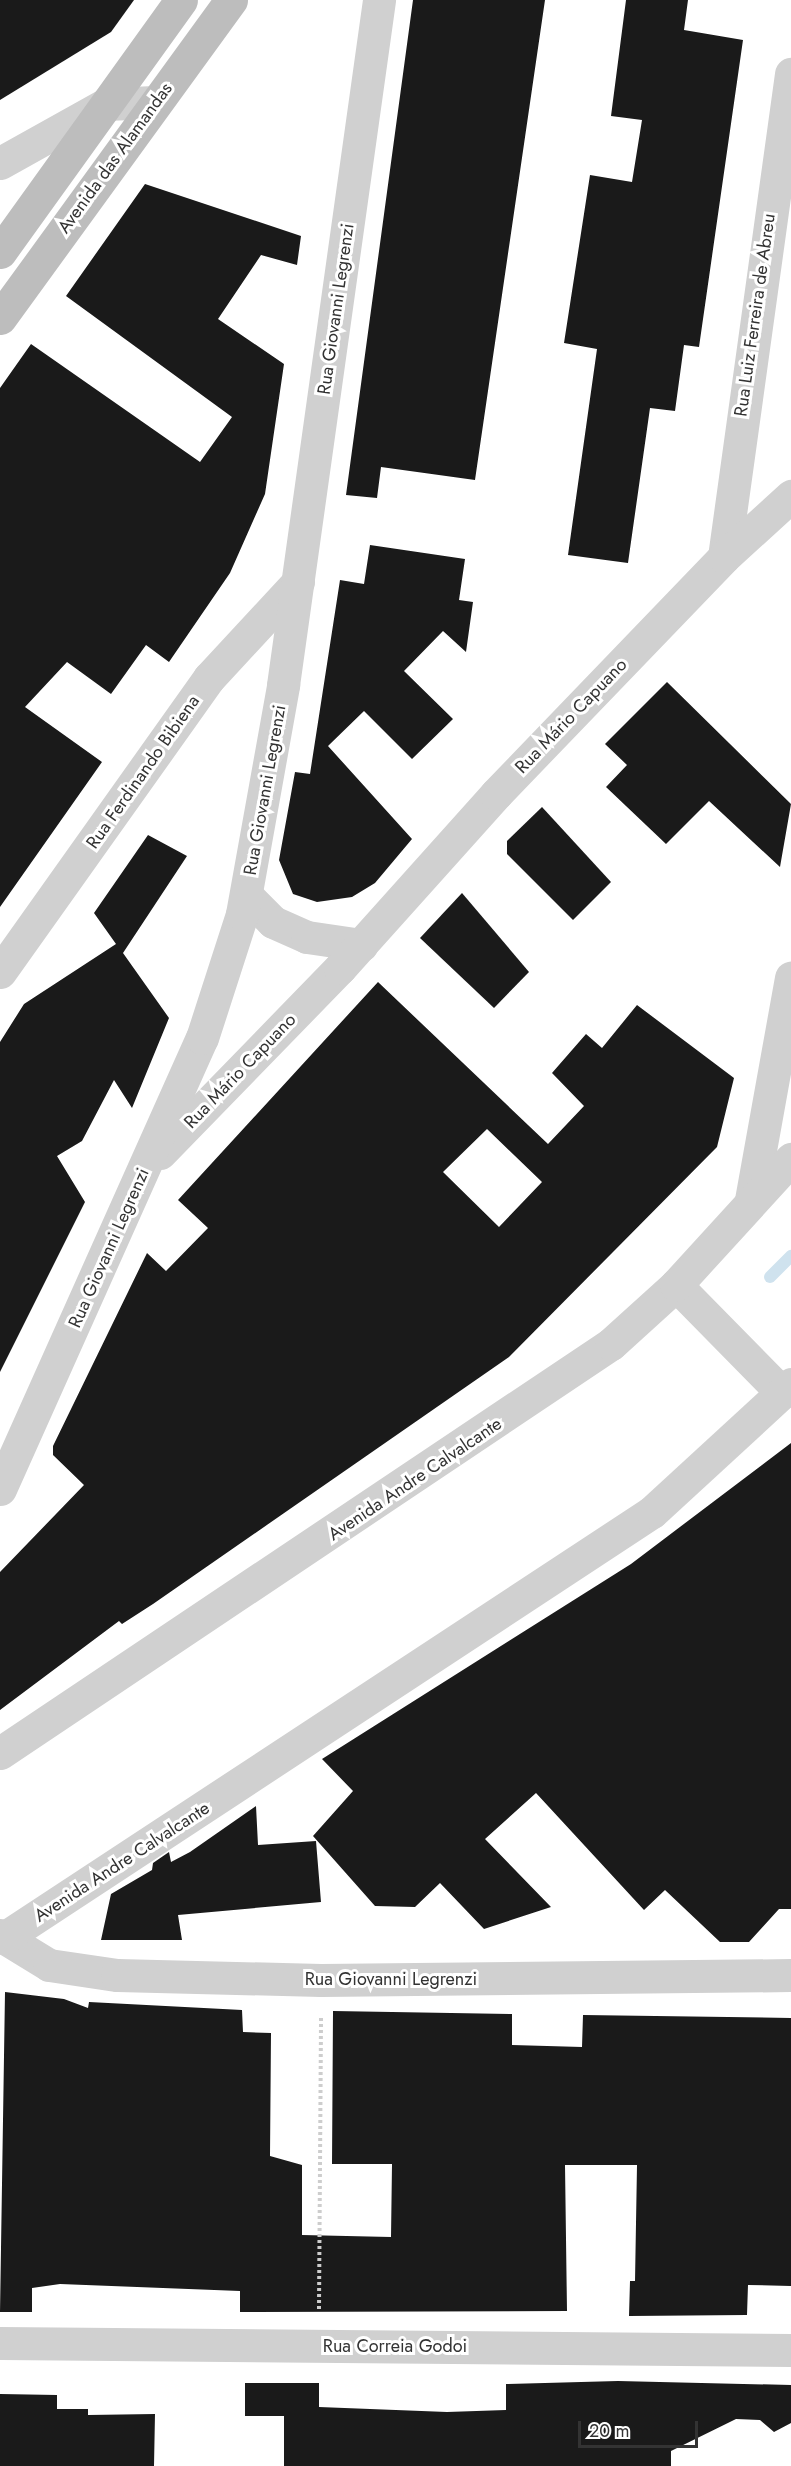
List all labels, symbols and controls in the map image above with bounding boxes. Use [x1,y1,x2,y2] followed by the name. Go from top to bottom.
[53,78,177,238] street label: Avenida das Alamandas
[730,212,780,418] street label: Rua Luiz Ferreira de Abreu
[313,222,359,396] street label: Rua Giovanni Legrenzi
[511,654,631,778] street label: Rua Mário Capuano
[82,691,204,853] street label: Rua Ferdinando Bibiena
[239,703,291,877] street label: Rua Giovanni Legrenzi
[180,1009,300,1133] street label: Rua Mário Capuano
[64,1165,154,1331] street label: Rua Giovanni Legrenzi
[324,1413,506,1545] street label: Avenida Andre Calvalcante
[30,1797,214,1927] street label: Avenida Andre Calvalcante
[305,1968,477,1990] street label: Rua Giovanni Legrenzi
[323,2335,467,2357] street label: Rua Correia Godoi
[581,2409,701,2447] scale bar
[589,2418,629,2444] text: 20 m

